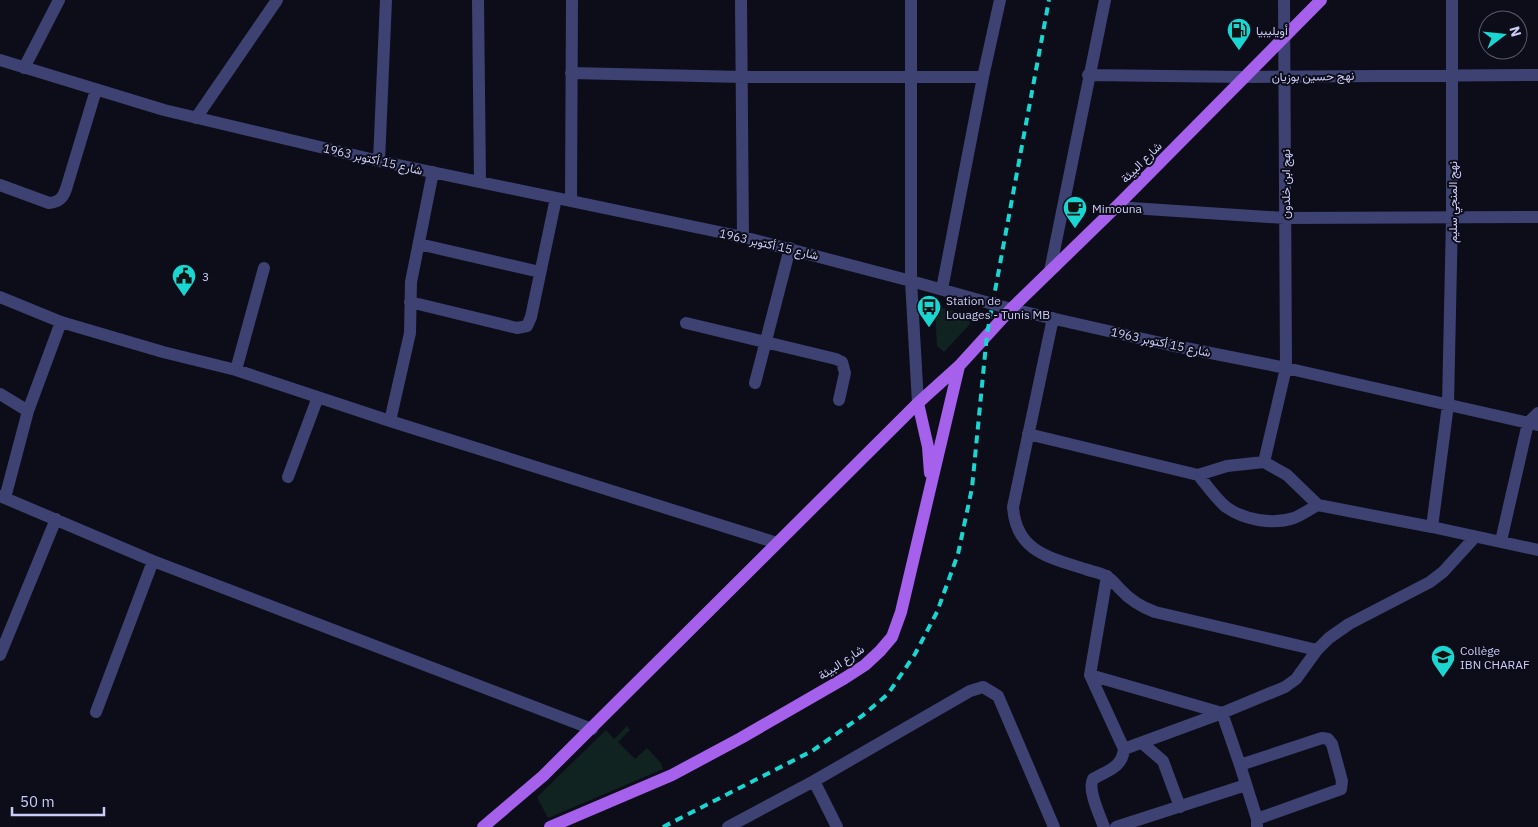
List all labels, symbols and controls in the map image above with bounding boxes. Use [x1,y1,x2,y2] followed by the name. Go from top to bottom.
[1478,10,1528,60] north arrow
[1226,17,1252,51] fuel station icon: أويليبيا
[1256,23,1288,39] place label: أويليبيا
[1505,24,1526,39] text: N
[1271,68,1355,86] street label: نهج حسين بوزيان
[1117,138,1166,187] street label: شارع البيئة
[321,140,424,180] street label: شارع 15 أكتوبر 1963
[1278,149,1295,219] street label: نهج ابن خلدون
[1445,161,1463,243] street label: نهج المنجي سليم
[1062,195,1088,229] cafe icon: Mimouna
[1092,201,1143,216] place label: Mimouna
[717,225,820,265] street label: شارع 15 أكتوبر 1963
[171,263,197,297] public building icon: 3
[202,269,209,284] place label: 3
[946,293,1050,322] place label: Station de Louages - Tunis MB
[916,294,942,328] bus stop icon: Station de Louages - Tunis MB
[1109,324,1212,362] street label: شارع 15 أكتوبر 1963
[815,641,868,684] street label: شارع البيئة
[1460,643,1530,672] place label: Collège IBN CHARAF
[1430,644,1456,678] school or university icon: Collège IBN CHARAF
[12,784,105,816] scale bar
[20,792,55,811] text: 50 m

